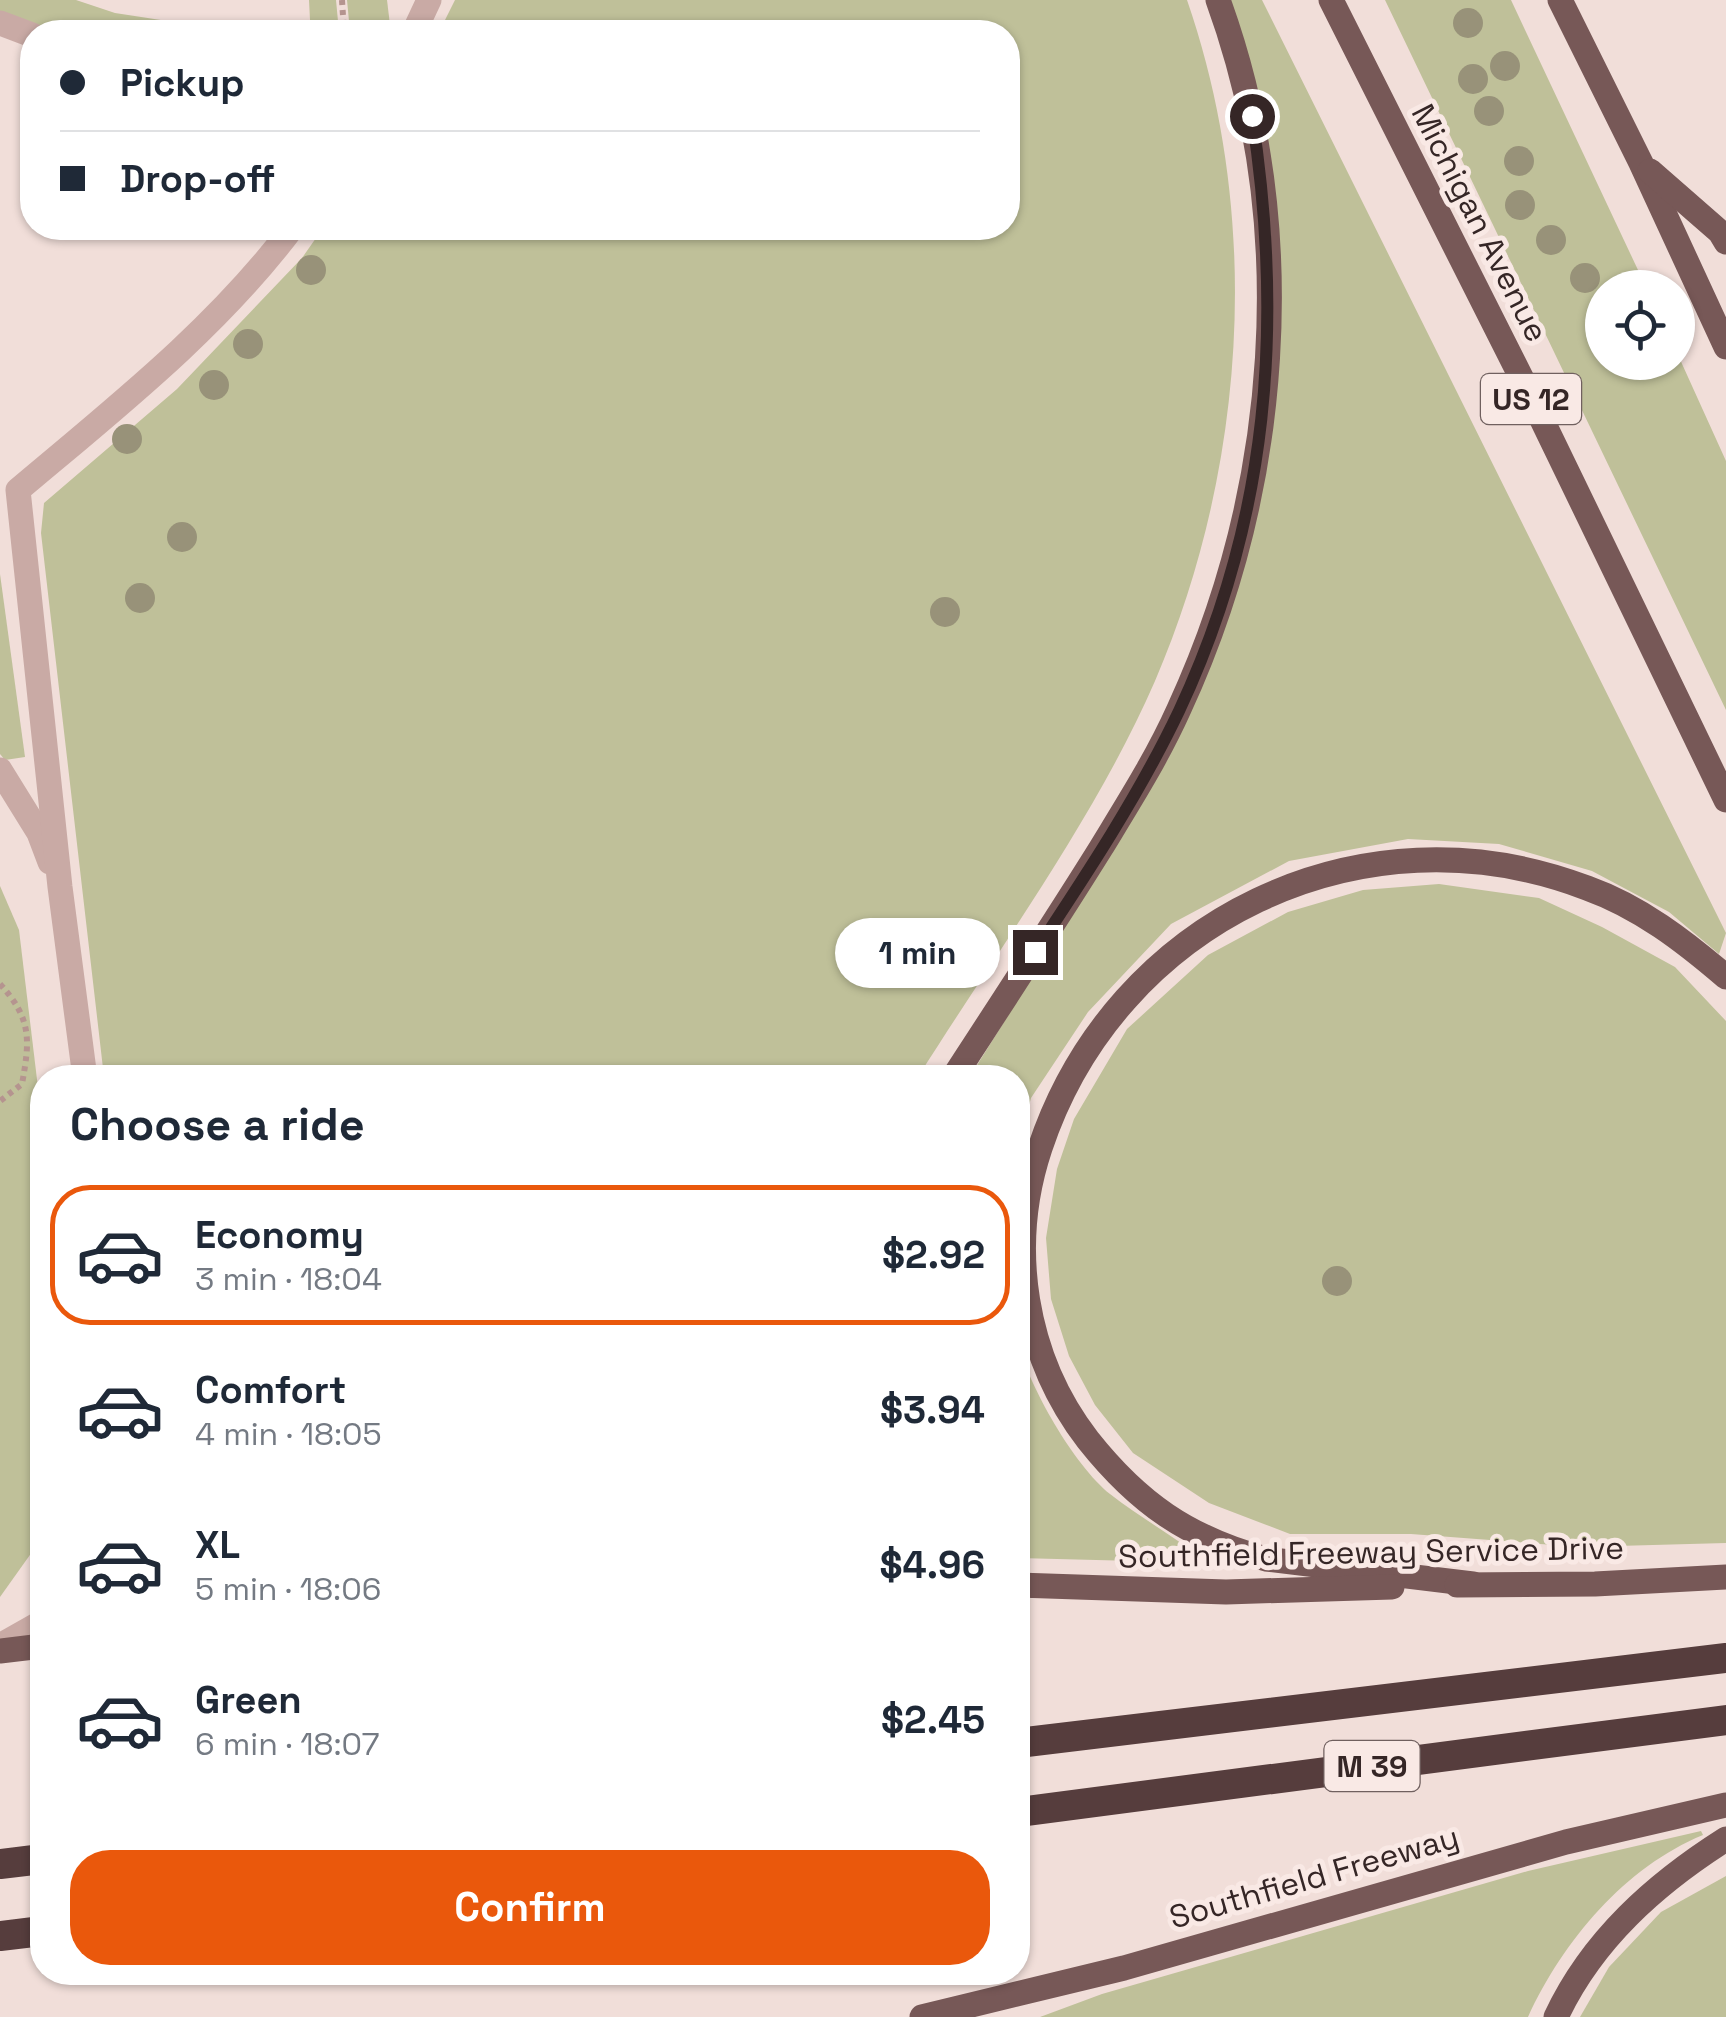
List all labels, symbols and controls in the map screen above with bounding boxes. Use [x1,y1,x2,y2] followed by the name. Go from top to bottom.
[120,59,244,107] text: Pickup
[1230,94,1275,139] route start
[1403,97,1557,349] street label: Michigan Avenue
[120,155,275,203] text: Drop-off
[1585,270,1695,380] map controls
[1585,270,1695,380] button: locate
[1481,374,1581,424] road number: US 12
[835,917,1000,987] callout: 1 min
[1013,930,1058,975] route end
[878,933,957,973] text: 1 min
[70,1096,365,1153] text: Choose a ride
[75,1210,165,1300] icon: car
[195,1211,364,1259] text: Economy
[882,1231,985,1279] text: $2.92
[195,1259,382,1299] text: 3 min · 18:04
[75,1365,165,1455] icon: car
[195,1366,346,1414] text: Comfort
[880,1386,985,1434] text: $3.94
[195,1414,382,1454] text: 4 min · 18:05
[75,1520,165,1610] icon: car
[195,1521,240,1569] text: XL
[1118,1528,1624,1576] street label: Southfield Freeway Service Drive
[880,1541,985,1589] text: $4.96
[195,1569,381,1609] text: 5 min · 18:06
[75,1675,165,1765] icon: car
[195,1676,302,1724] text: Green
[881,1696,985,1744] text: $2.45
[195,1724,380,1764] text: 6 min · 18:07
[1324,1741,1420,1791] road number: M 39
[1165,1817,1463,1937] street label: Southfield Freeway
[70,1850,990,1965] button: Confirm

